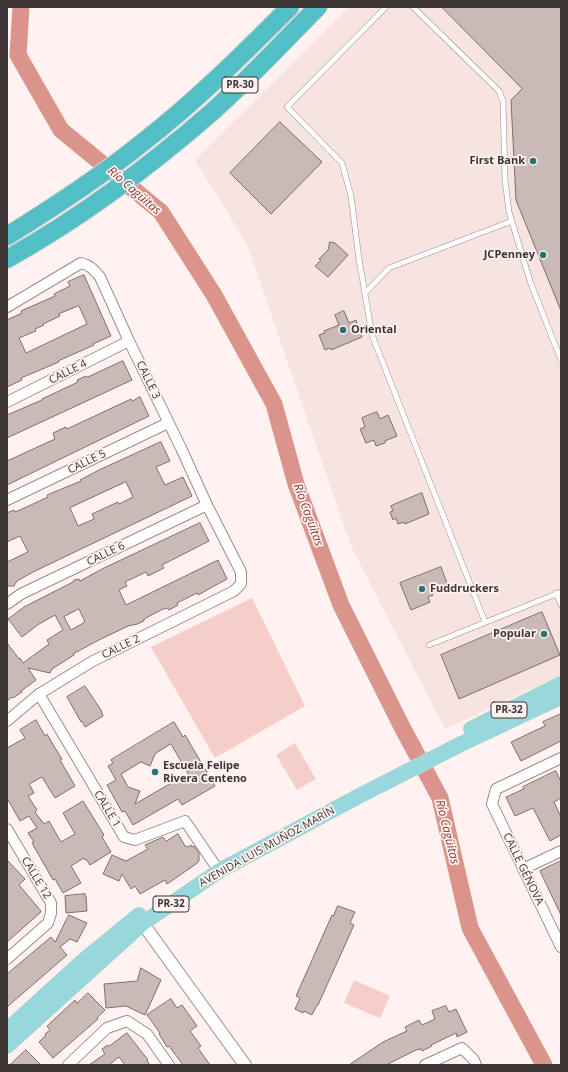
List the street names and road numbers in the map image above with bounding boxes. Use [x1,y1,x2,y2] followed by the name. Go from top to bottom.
[222,77,258,93] road number: PR-30
[47,357,89,387] street label: CALLE 4
[133,359,163,401] street label: CALLE 3
[66,447,108,477] street label: CALLE 5
[85,539,127,569] street label: CALLE 6
[100,632,142,662] street label: CALLE 2
[491,702,527,718] road number: PR-32
[91,788,123,830] street label: CALLE 1
[197,804,337,890] street label: AVENIDA LUIS MUÑOZ MARÍN
[500,831,546,907] street label: CALLE GÉNOVA
[18,854,54,902] street label: CALLE 12
[153,896,189,912] road number: PR-32

